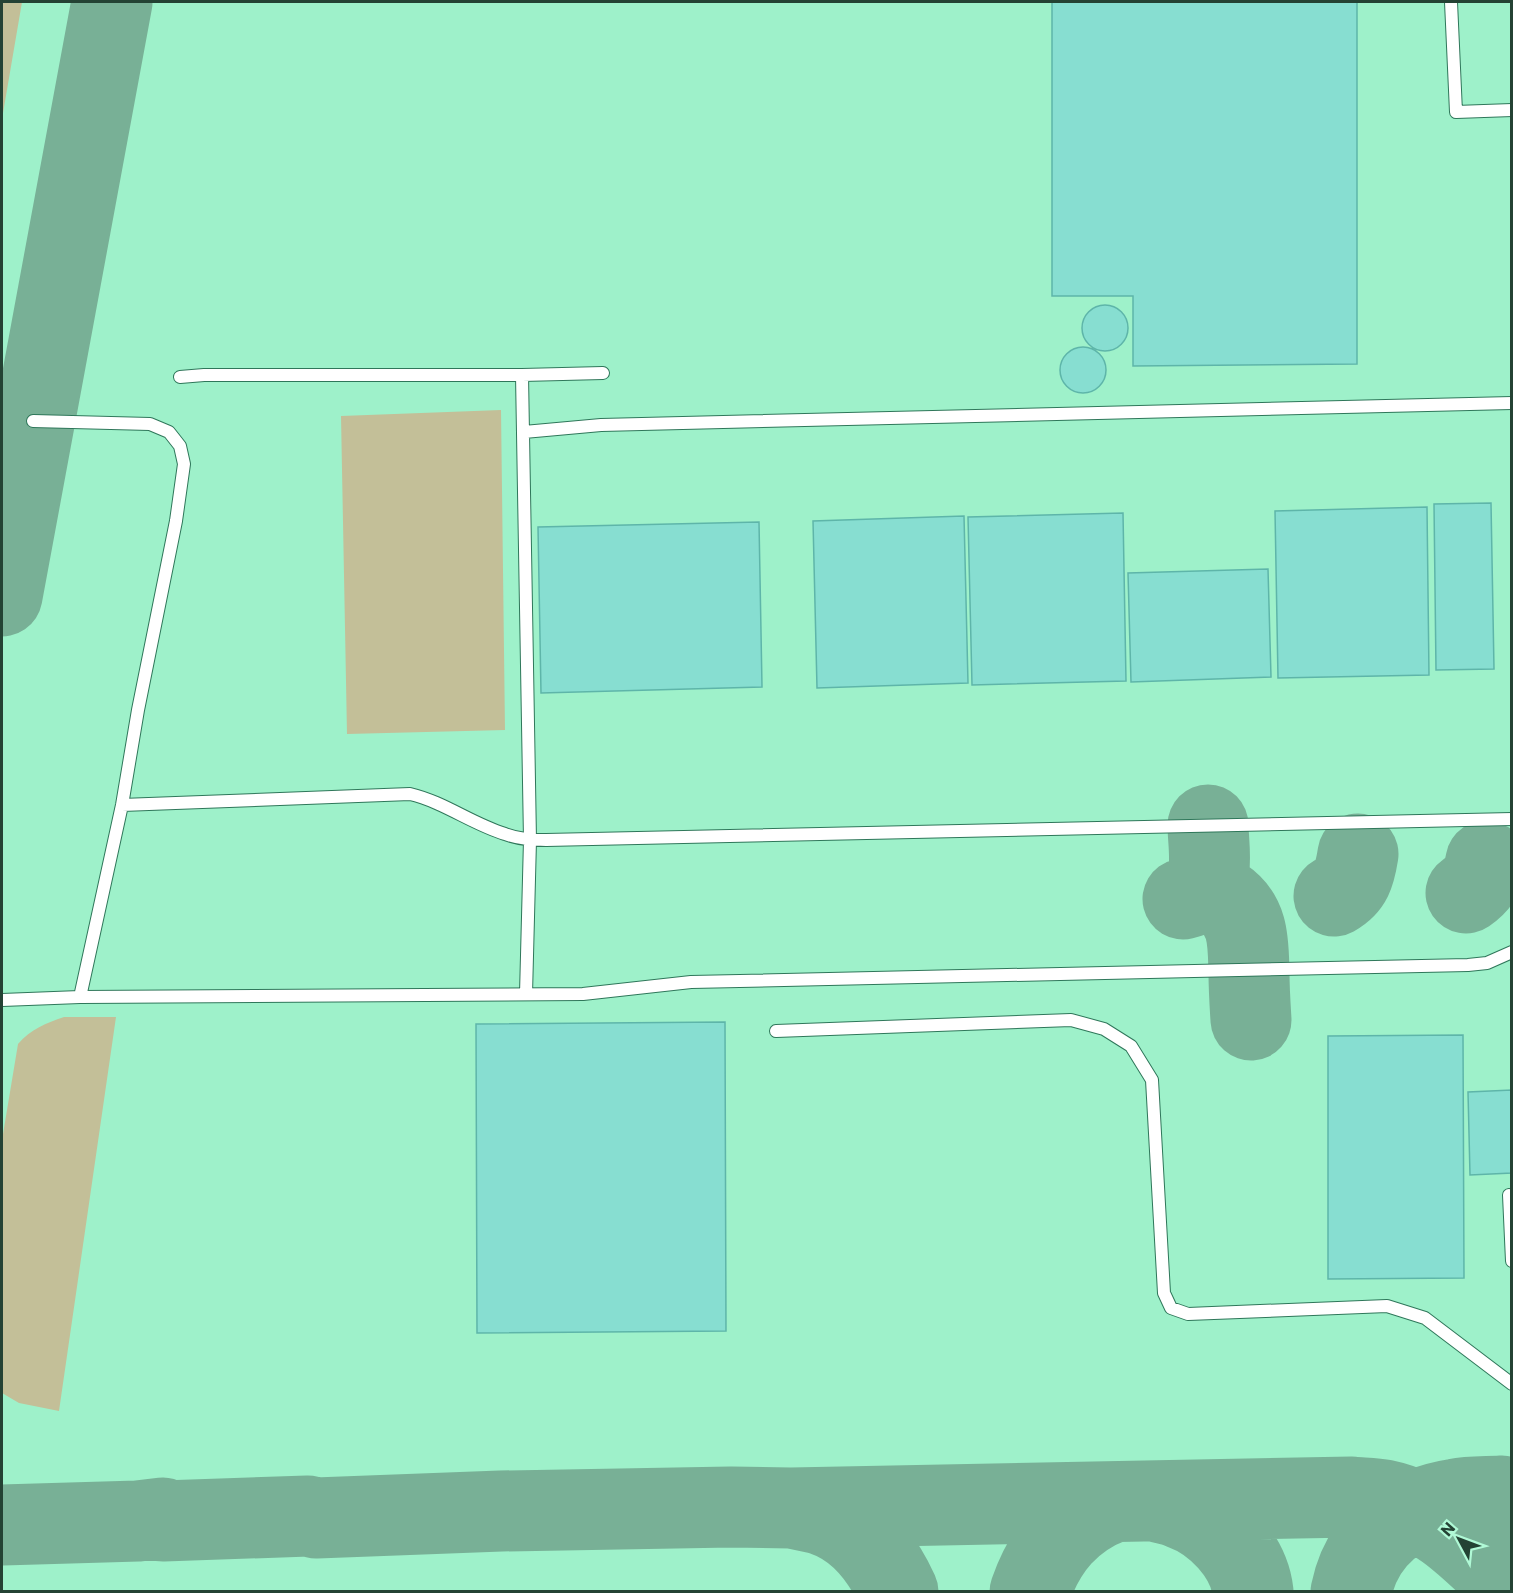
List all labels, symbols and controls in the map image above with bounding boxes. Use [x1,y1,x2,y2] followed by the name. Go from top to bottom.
[1429,1509,1489,1569] north arrow
[1436,1518,1458,1540] text: N

